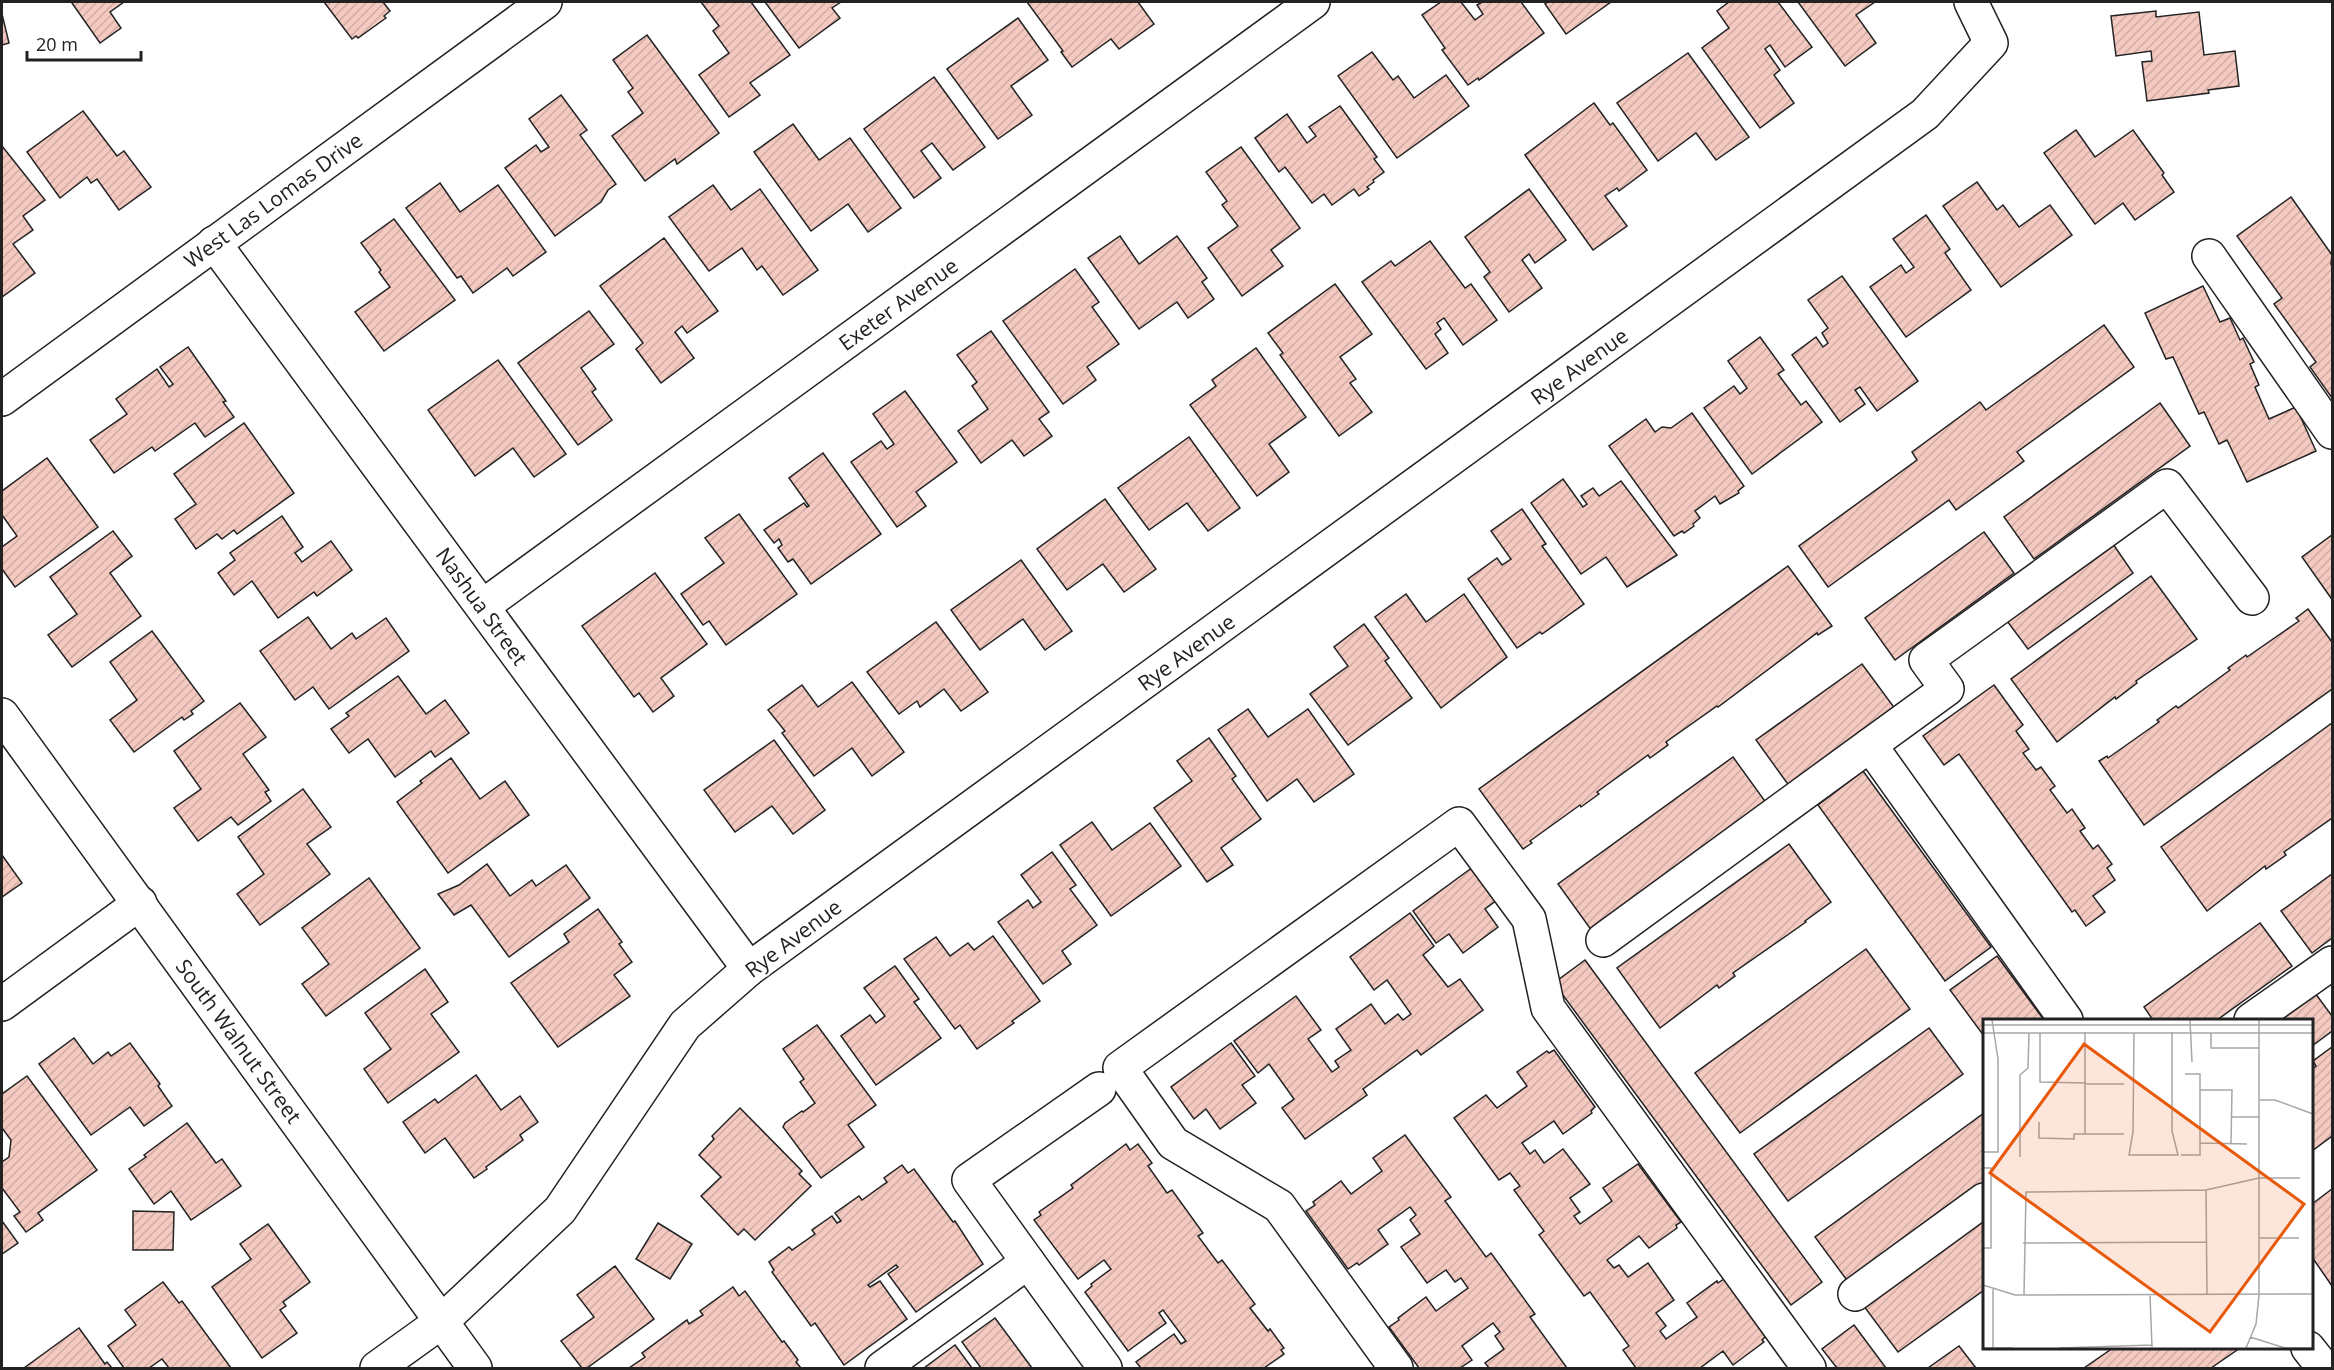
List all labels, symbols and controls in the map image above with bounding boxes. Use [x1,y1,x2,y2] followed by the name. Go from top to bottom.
[27,24,141,62] scale bar
[36,32,78,56] text: 20 m
[178,126,368,274] street label: West Las Lomas Drive
[833,251,963,357] street label: Exeter Avenue
[1525,321,1633,411] street label: Rye Avenue
[430,542,534,670] street label: Nashua Street
[1132,607,1240,697] street label: Rye Avenue
[739,893,847,983] street label: Rye Avenue
[170,953,308,1129] street label: South Walnut Street
[1983,1019,2313,1349] inset map

